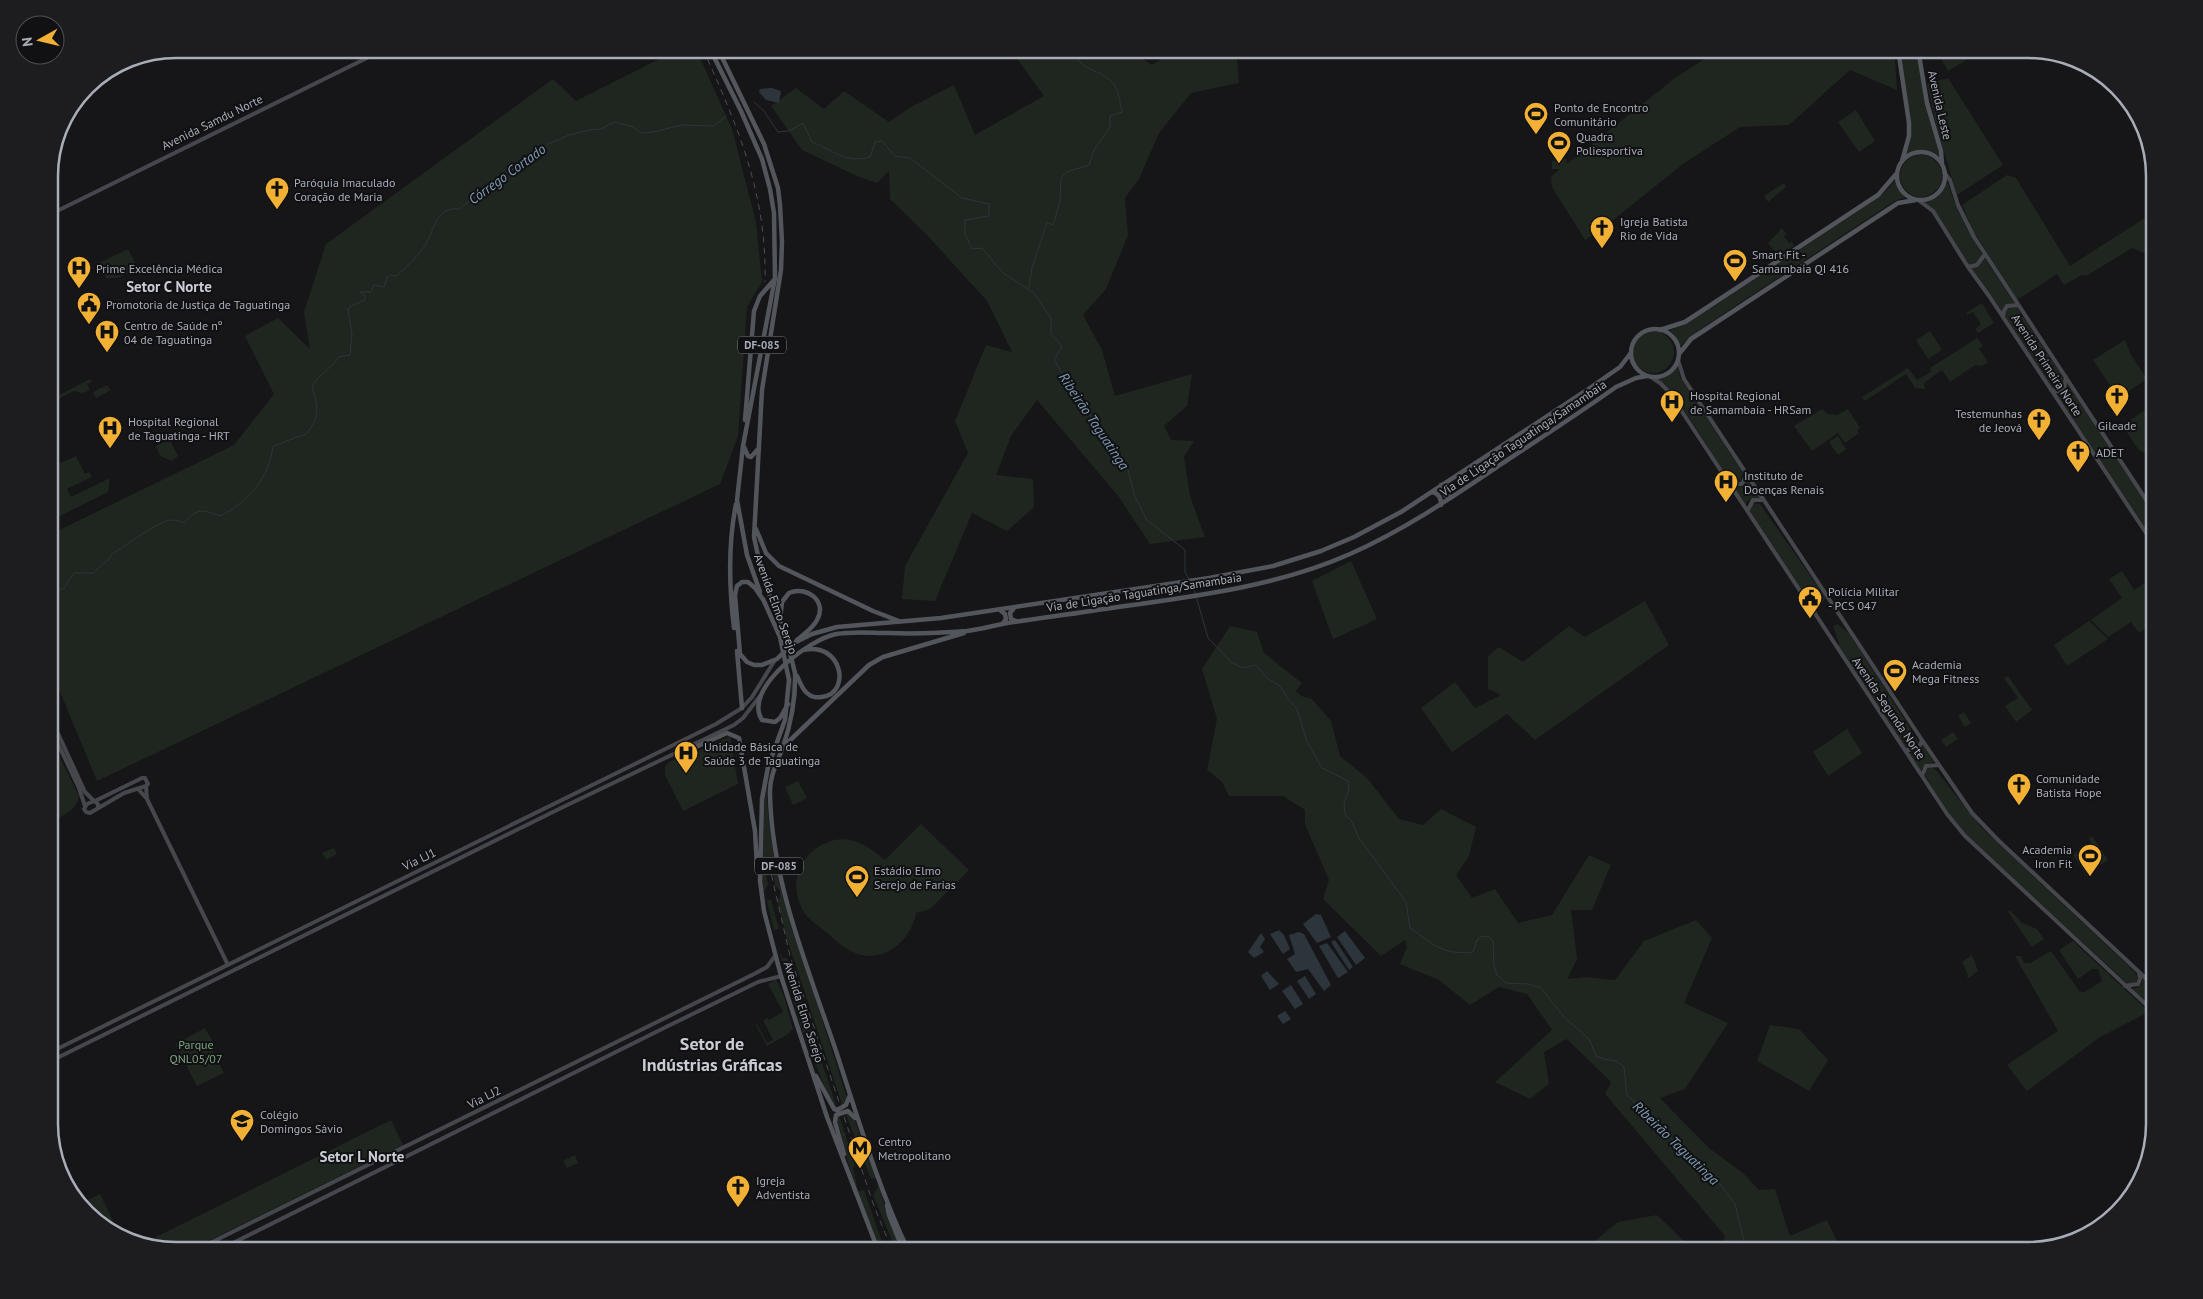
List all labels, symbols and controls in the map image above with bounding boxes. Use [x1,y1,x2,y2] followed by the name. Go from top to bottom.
[15,15,65,65] north arrow
[18,36,37,48] text: N
[1925,69,1955,141] street label: Avenida Leste
[159,91,265,153] street label: Avenida Samdu Norte
[1554,100,1648,129] place label: Ponto de Encontro Comunitário
[1523,101,1549,135] sports icon: Ponto de Encontro Comunitário
[1576,129,1643,158] place label: Quadra Poliesportiva
[1546,130,1572,164] sports icon: Quadra Poliesportiva
[465,140,549,208] water label: Córrego Cortado
[294,175,395,204] place label: Paróquia Imaculado Coração de Maria
[264,176,290,210] church icon: Paróquia Imaculado Coração de Maria
[1620,214,1688,243] place label: Igreja Batista Rio de Vida
[1589,215,1615,249] church icon: Igreja Batista Rio de Vida
[1752,247,1849,276] place label: Smart Fit - Samambaia QI 416
[1722,248,1748,282] sports icon: Smart Fit - Samambaia QI 416
[66,255,92,289] hospital icon: Prime Excelência Médica
[96,261,223,276] place label: Prime Excelência Médica
[126,277,212,296] district label: Setor C Norte
[76,291,102,325] public building icon: Promotoria de Justiça de Taguatinga
[106,297,290,312] place label: Promotoria de Justiça de Taguatinga
[2008,311,2086,419] street label: Avenida Primeira Norte
[124,318,223,347] place label: Centro de Saúde nº 04 de Taguatinga
[94,319,120,353] hospital icon: Centro de Saúde nº 04 de Taguatinga
[738,336,786,354] road number: DF-085
[1055,369,1133,473] water label: Ribeirão Taguatinga
[1436,377,1609,500] street label: Via de Ligação Taguatinga/Samambaia
[2104,383,2130,417] church icon: Gileade
[1690,388,1811,417] place label: Hospital Regional de Samambaia - HRSam
[1659,389,1685,423] hospital icon: Hospital Regional de Samambaia - HRSam
[1955,406,2022,435] place label: Testemunhas de Jeová
[2026,407,2052,441] church icon: Testemunhas de Jeová
[128,414,230,443] place label: Hospital Regional de Taguatinga - HRT
[97,415,123,449] hospital icon: Hospital Regional de Taguatinga - HRT
[2098,418,2136,433] place label: Gileade
[2065,439,2091,473] church icon: ADET
[2096,445,2124,460] place label: ADET
[1744,468,1824,497] place label: Instituto de Doenças Renais
[1713,469,1739,503] hospital icon: Instituto de Doenças Renais
[751,552,801,656] street label: Avenida Elmo Serejo
[1044,569,1243,615] street label: Via de Ligação Taguatinga/Samambaia
[1828,584,1899,613] place label: Polícia Militar - PCS 047
[1797,585,1823,619] public building icon: Polícia Militar - PCS 047
[1849,654,1929,762] street label: Avenida Segunda Norte
[1912,657,1979,686] place label: Academia Mega Fitness
[1882,658,1908,692] sports icon: Academia Mega Fitness
[704,739,820,768] place label: Unidade Básica de Saúde 3 de Taguatinga
[673,740,699,774] hospital icon: Unidade Básica de Saúde 3 de Taguatinga
[2036,771,2102,800] place label: Comunidade Batista Hope
[2006,772,2032,806] church icon: Comunidade Batista Hope
[2022,842,2072,871] place label: Academia Iron Fit
[2077,843,2103,877] sports icon: Academia Iron Fit
[399,844,438,874] street label: Via LJ1
[755,858,803,874] road number: DF-085
[874,863,956,892] place label: Estádio Elmo Serejo de Farias
[844,864,870,898] sports icon: Estádio Elmo Serejo de Farias
[781,960,827,1064] street label: Avenida Elmo Serejo
[642,1032,783,1076] district label: Setor de Indústrias Gráficas
[170,1037,222,1066] park label: Parque QNL05/07
[464,1082,503,1112] street label: Via LJ2
[1629,1097,1723,1189] water label: Ribeirão Taguatinga
[260,1107,343,1136] place label: Colégio Domingos Sávio
[229,1108,255,1142] school or university icon: Colégio Domingos Sávio
[878,1134,951,1163] place label: Centro Metropolitano
[847,1135,873,1169] metro station icon: Centro Metropolitano
[320,1147,405,1166] district label: Setor L Norte
[756,1173,810,1202] place label: Igreja Adventista
[725,1174,751,1208] church icon: Igreja Adventista

